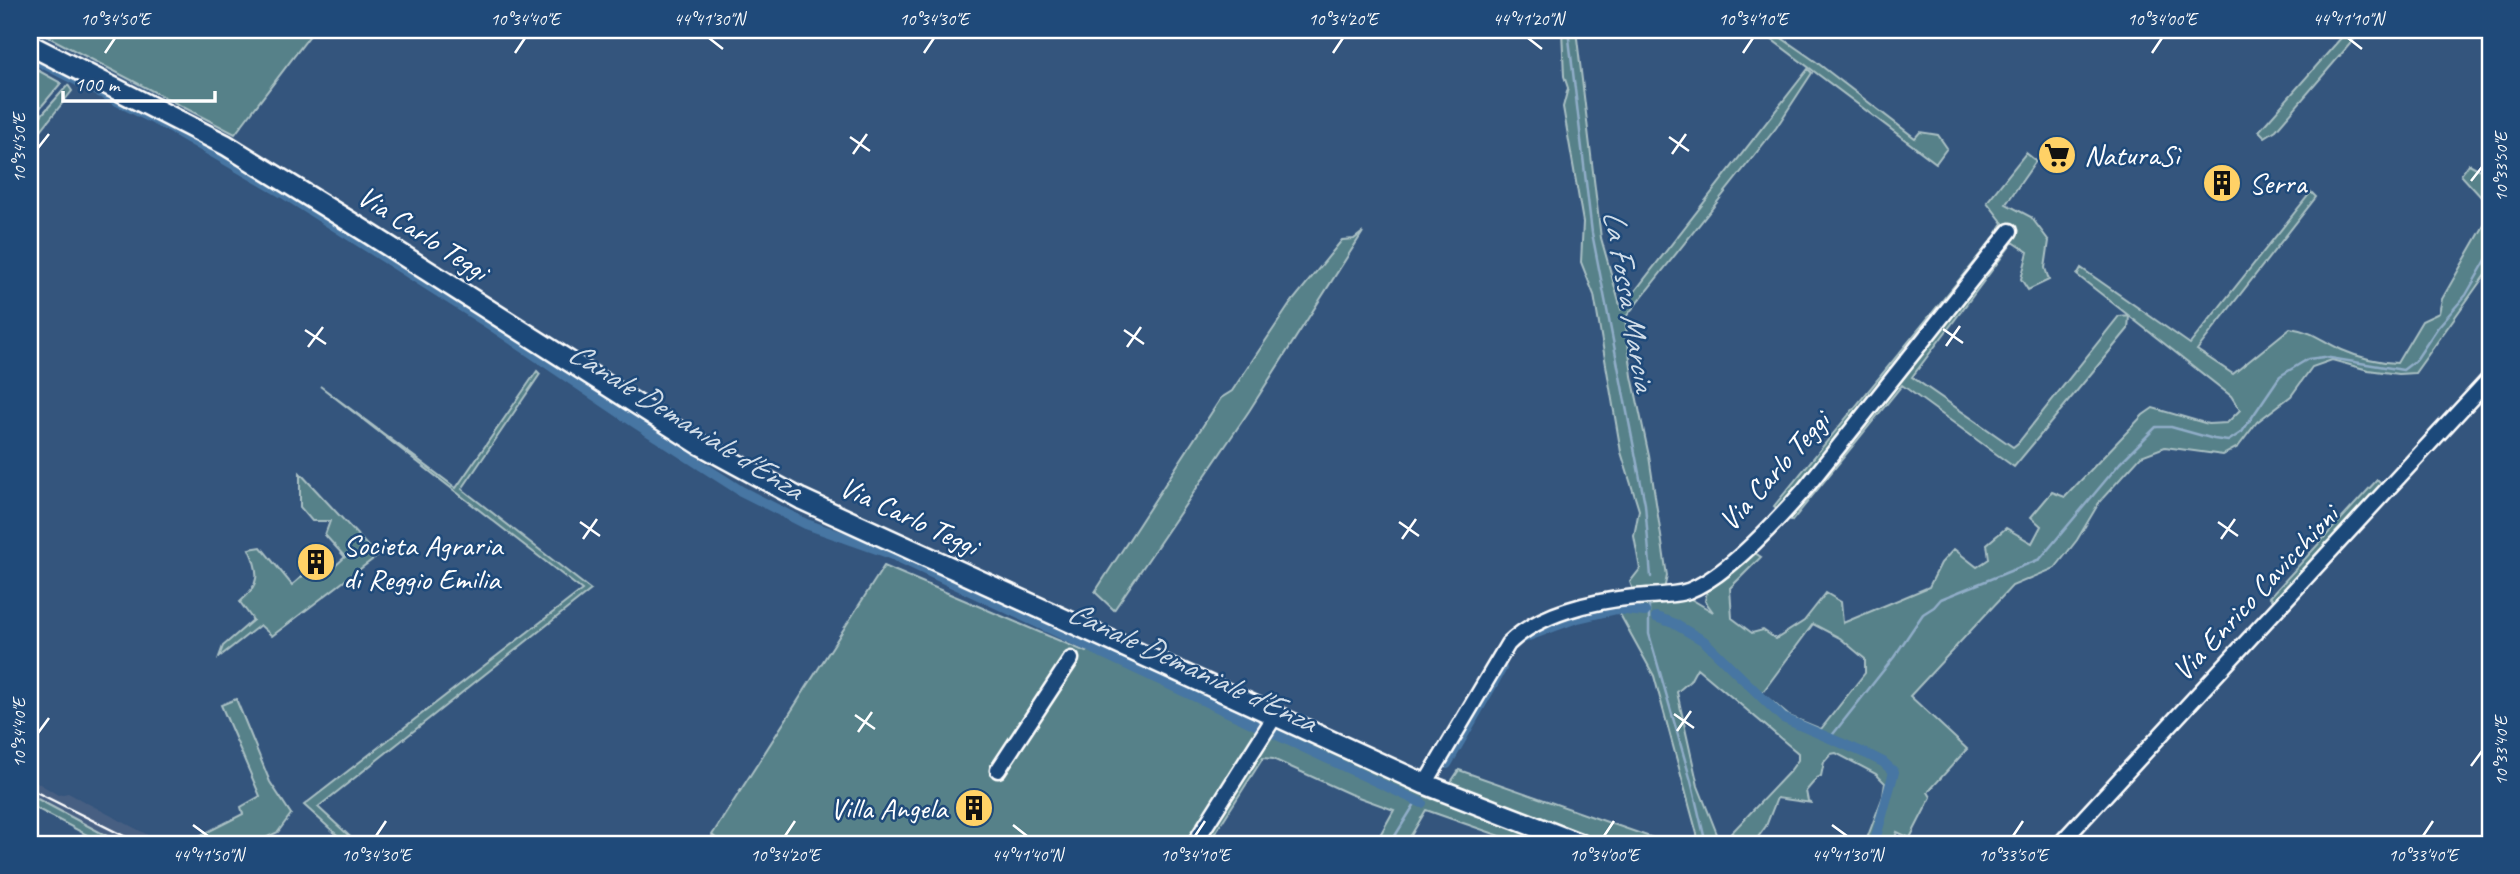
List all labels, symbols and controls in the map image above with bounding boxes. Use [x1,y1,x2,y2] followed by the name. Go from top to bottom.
[80,8,152,30] text: 10°34'50"E
[490,8,562,30] text: 10°34'40"E
[674,8,748,30] text: 44°41'30"N
[899,8,971,30] text: 10°34'30"E
[1308,8,1380,30] text: 10°34'20"E
[1493,8,1567,30] text: 44°41'20"N
[1718,8,1790,30] text: 10°34'10"E
[2127,8,2199,30] text: 10°34'00"E
[2313,8,2387,30] text: 44°41'10"N
[63,60,215,104] scale bar
[74,71,121,97] text: 100 m
[8,111,30,183] text: 10°34'50"E
[2490,130,2512,202] text: 10°33'50"E
[2036,134,2078,176] supermarket icon: NaturaSì
[2084,136,2182,174] place label: NaturaSì
[2201,162,2243,204] building icon: Serra
[2249,164,2308,202] place label: Serra
[350,177,498,291] street label: Via Carlo Teggi
[1593,207,1666,397] water label: La Fossa Marcia
[561,332,813,511] water label: Canale Demaniale d'Enza
[1710,401,1840,539] street label: Via Carlo Teggi
[834,467,987,566] street label: Via Carlo Teggi
[2164,495,2349,689] street label: Via Enrico Cavicchioni
[343,526,504,598] place label: Societa Agraria di Reggio Emilia
[295,541,337,583] building icon: Societa Agraria di Reggio Emilia
[1061,591,1325,743] water label: Canale Demaniale d'Enza
[8,696,30,768] text: 10°34'40"E
[2490,714,2512,786] text: 10°33'40"E
[953,787,995,829] building icon: Villa Angela
[830,789,949,827] place label: Villa Angela
[173,844,247,866] text: 44°41'50"N
[341,844,413,866] text: 10°34'30"E
[750,844,822,866] text: 10°34'20"E
[992,844,1066,866] text: 44°41'40"N
[1160,844,1232,866] text: 10°34'10"E
[1569,844,1641,866] text: 10°34'00"E
[1812,844,1886,866] text: 44°41'30"N
[1978,844,2050,866] text: 10°33'50"E
[2388,844,2460,866] text: 10°33'40"E

